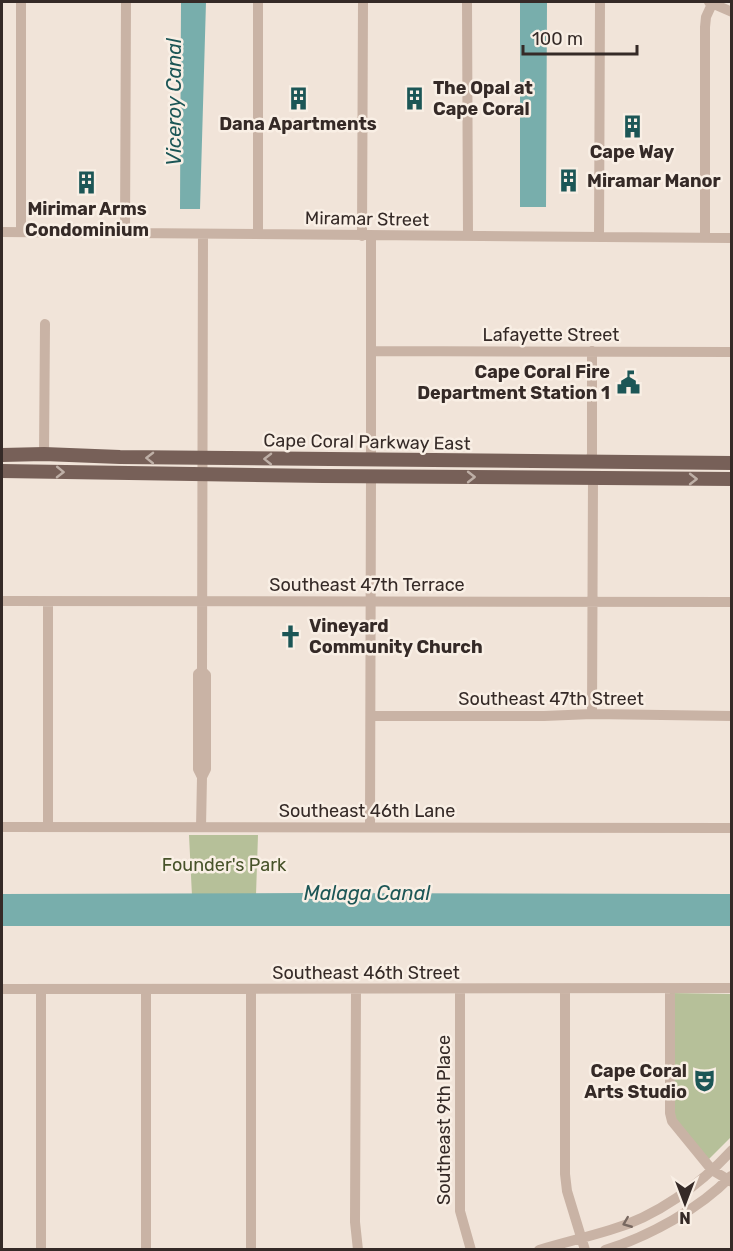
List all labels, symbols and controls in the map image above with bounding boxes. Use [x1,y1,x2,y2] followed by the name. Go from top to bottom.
[523,18,637,56] scale bar
[532,28,583,50] text: 100 m
[162,37,186,166] water label: Viceroy Canal
[433,77,533,120] place label: The Opal at Cape Coral
[285,85,311,111] building icon: Dana Apartments
[402,85,428,111] building icon: The Opal at Cape Coral
[219,113,377,135] place label: Dana Apartments
[619,113,645,139] building icon: Cape Way
[590,141,675,163] place label: Cape Way
[556,168,582,194] building icon: Miramar Manor
[74,170,100,196] building icon: Mirimar Arms Condominium
[587,170,721,192] place label: Miramar Manor
[25,198,149,241] place label: Mirimar Arms Condominium
[305,207,429,231] street label: Miramar Street
[483,324,619,346] street label: Lafayette Street
[417,361,610,404] place label: Cape Coral Fire Department Station 1
[615,369,641,395] public building icon: Cape Coral Fire Department Station 1
[263,429,471,455] street label: Cape Coral Parkway East
[145,452,154,464] one-way arrow
[264,453,273,465] one-way arrow
[55,466,64,478] one-way arrow
[467,471,476,483] one-way arrow
[689,473,698,485] one-way arrow
[269,574,465,596] street label: Southeast 47th Terrace
[309,615,483,658] place label: Vineyard Community Church
[278,623,304,649] church icon: Vineyard Community Church
[458,688,644,710] street label: Southeast 47th Street
[279,800,455,822] street label: Southeast 46th Lane
[162,854,287,876] park label: Founder's Park
[304,881,431,905] water label: Malaga Canal
[272,962,460,984] street label: Southeast 46th Street
[433,1035,455,1205] street label: Southeast 9th Place
[584,1060,687,1103] place label: Cape Coral Arts Studio
[692,1068,718,1094] theatre icon: Cape Coral Arts Studio
[655,1173,715,1233] north arrow
[679,1208,691,1227] text: N
[622,1216,633,1228] one-way arrow

